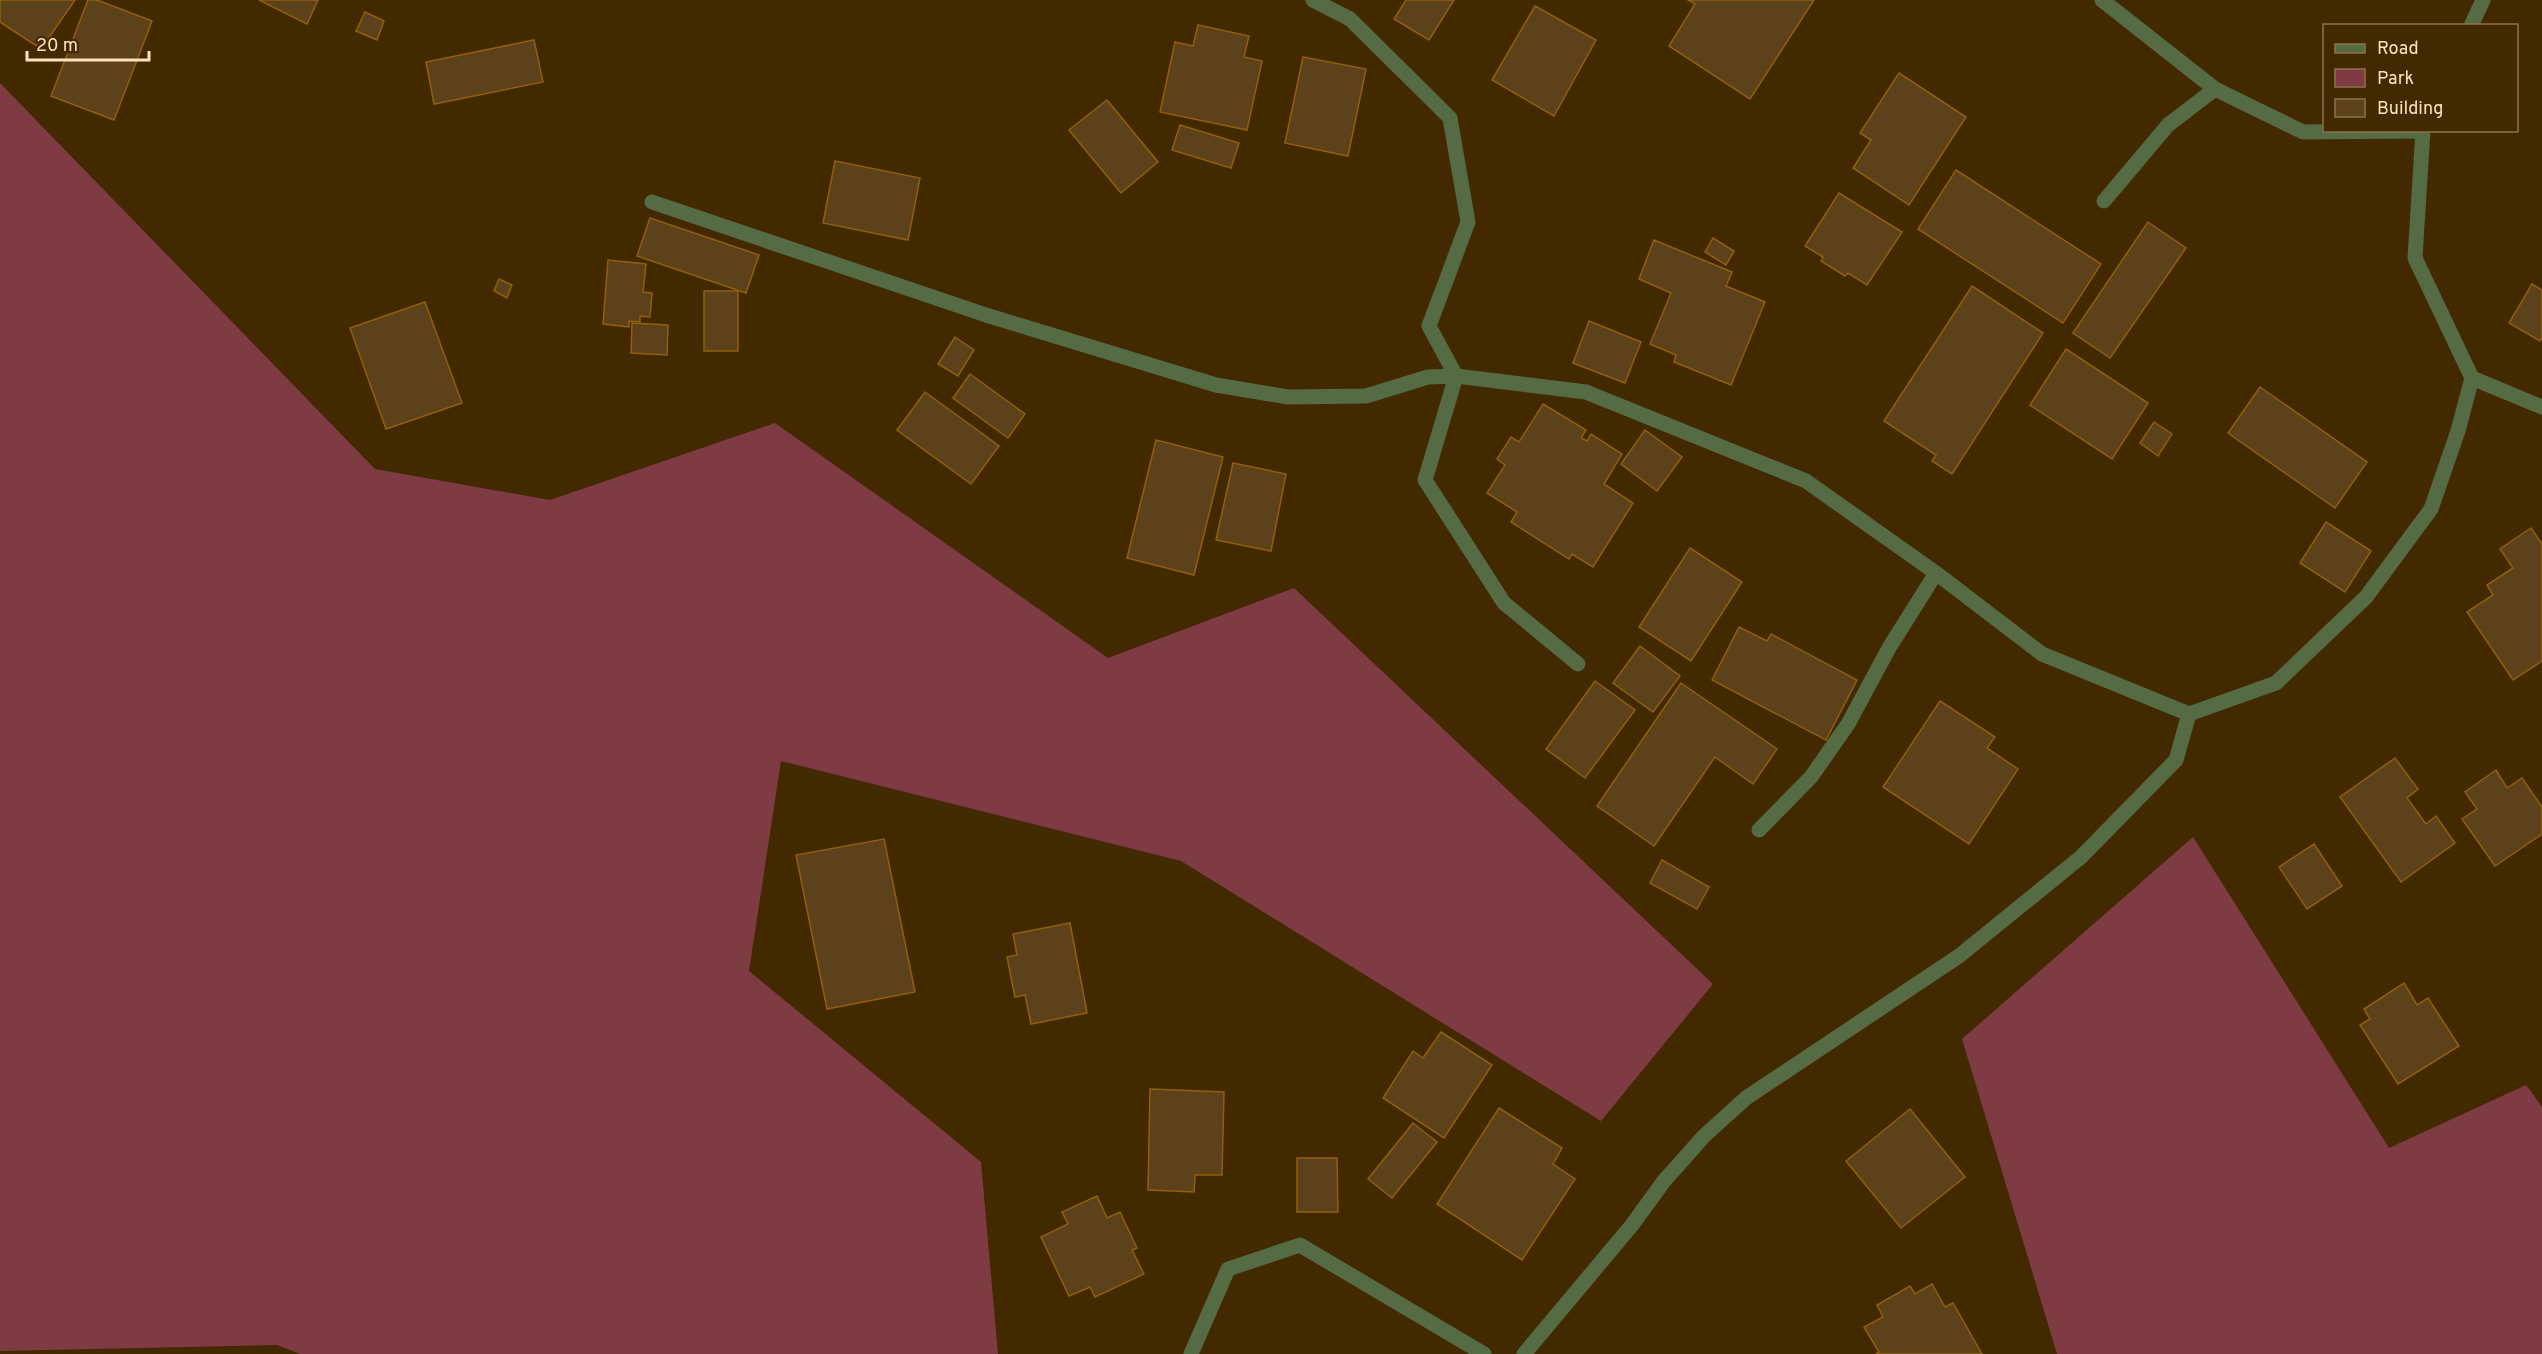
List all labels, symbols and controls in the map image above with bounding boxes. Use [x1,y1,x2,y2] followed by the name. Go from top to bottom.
[27,24,148,62] scale bar
[2323,24,2518,132] legend
[36,35,78,58] text: 20 m
[2377,38,2419,61] text: Road
[2377,68,2414,91] text: Park
[2377,98,2443,121] text: Building

